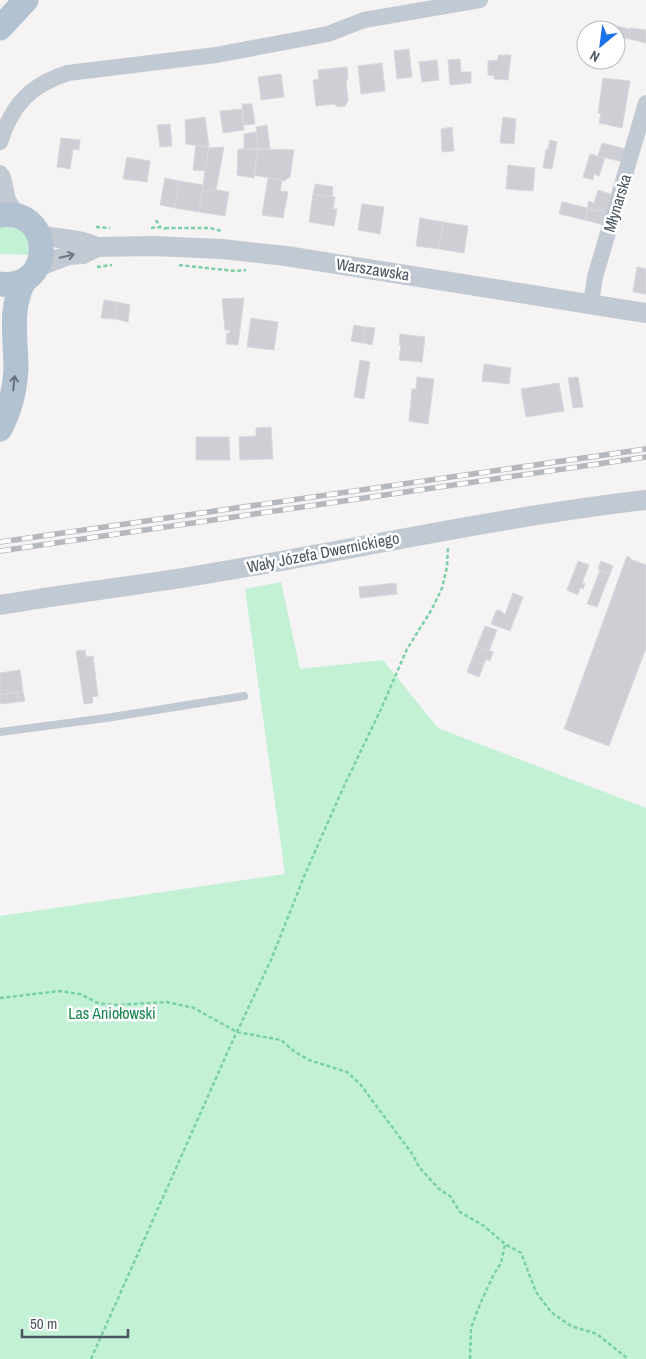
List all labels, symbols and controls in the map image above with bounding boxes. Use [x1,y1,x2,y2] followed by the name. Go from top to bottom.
[576,20,626,70] north arrow
[587,46,603,66] text: N
[598,171,636,235] street label: Młynarska
[59,251,75,260] one-way arrow
[335,252,412,286] street label: Warszawska
[9,375,19,391] one-way arrow
[245,526,401,578] street label: Wały Józefa Dwernickiego
[68,1002,156,1024] park label: Las Aniołowski
[22,1306,129,1338] scale bar
[30,1313,57,1334] text: 50 m

